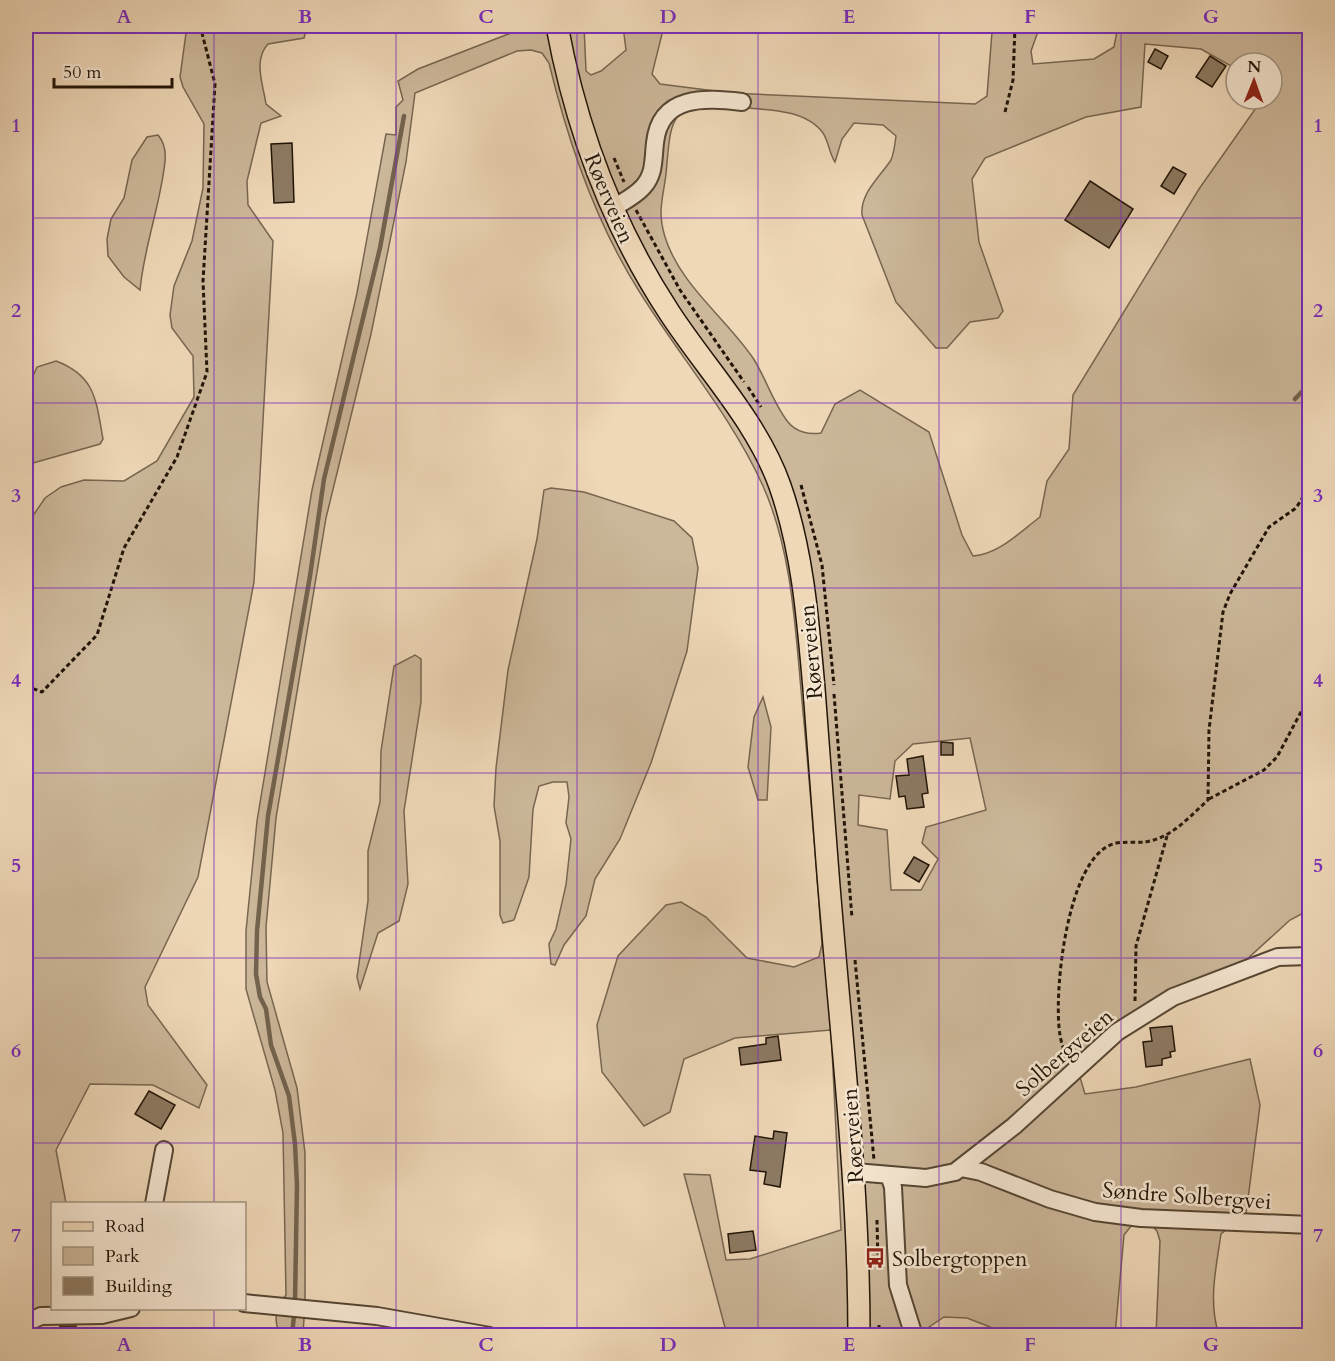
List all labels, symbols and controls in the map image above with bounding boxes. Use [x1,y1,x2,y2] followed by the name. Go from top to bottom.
[116,3,132,30] text: A
[298,3,312,30] text: B
[478,3,494,30] text: C
[659,3,677,30] text: D
[843,3,855,30] text: E
[1024,3,1036,30] text: F
[1203,3,1219,30] text: G
[54,51,172,89] scale bar
[1224,51,1284,111] north arrow
[1247,56,1261,78] text: N
[63,60,102,85] text: 50 m
[11,112,21,139] text: 1
[1313,112,1323,139] text: 1
[577,149,642,249] street label: Røerveien
[11,297,21,324] text: 2
[1313,297,1323,324] text: 2
[11,482,21,509] text: 3
[1313,482,1323,509] text: 3
[792,603,830,701] street label: Røerveien
[11,667,21,694] text: 4
[1313,667,1323,694] text: 4
[11,852,21,879] text: 5
[1313,852,1323,879] text: 5
[1009,1002,1120,1104] street label: Solbergveien
[11,1037,21,1064] text: 6
[1313,1037,1323,1064] text: 6
[835,1087,871,1185] street label: Røerveien
[1101,1175,1273,1217] street label: Søndre Solbergvei
[51,1202,246,1310] legend
[105,1214,145,1239] text: Road
[11,1222,21,1249] text: 7
[1313,1222,1323,1249] text: 7
[105,1244,140,1269] text: Park
[892,1244,1028,1274] place label: Solbergtoppen
[863,1246,887,1270] bus stop icon: Solbergtoppen
[105,1274,173,1299] text: Building
[116,1331,132,1358] text: A
[298,1331,312,1358] text: B
[478,1331,494,1358] text: C
[659,1331,677,1358] text: D
[843,1331,855,1358] text: E
[1024,1331,1036,1358] text: F
[1203,1331,1219,1358] text: G

